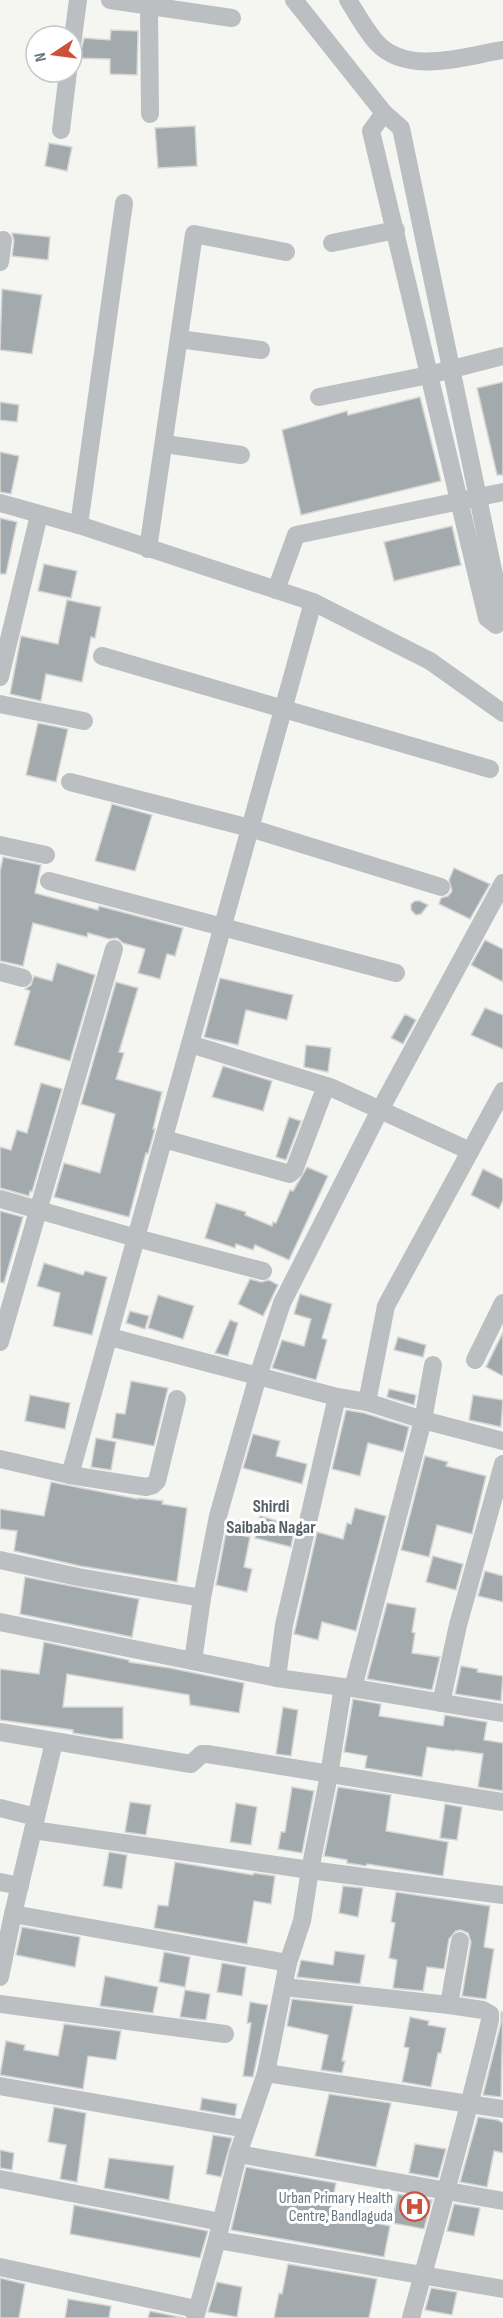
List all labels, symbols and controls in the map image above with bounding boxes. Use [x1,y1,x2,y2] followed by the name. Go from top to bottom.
[24,24,84,84] north arrow
[31,51,51,63] text: N
[226,1496,316,1538] district label: Shirdi Saibaba Nagar
[279,2189,393,2226] place label: Urban Primary Health Centre, Bandlaguda
[398,2191,430,2223] hospital icon: Urban Primary Health Centre, Bandlaguda

